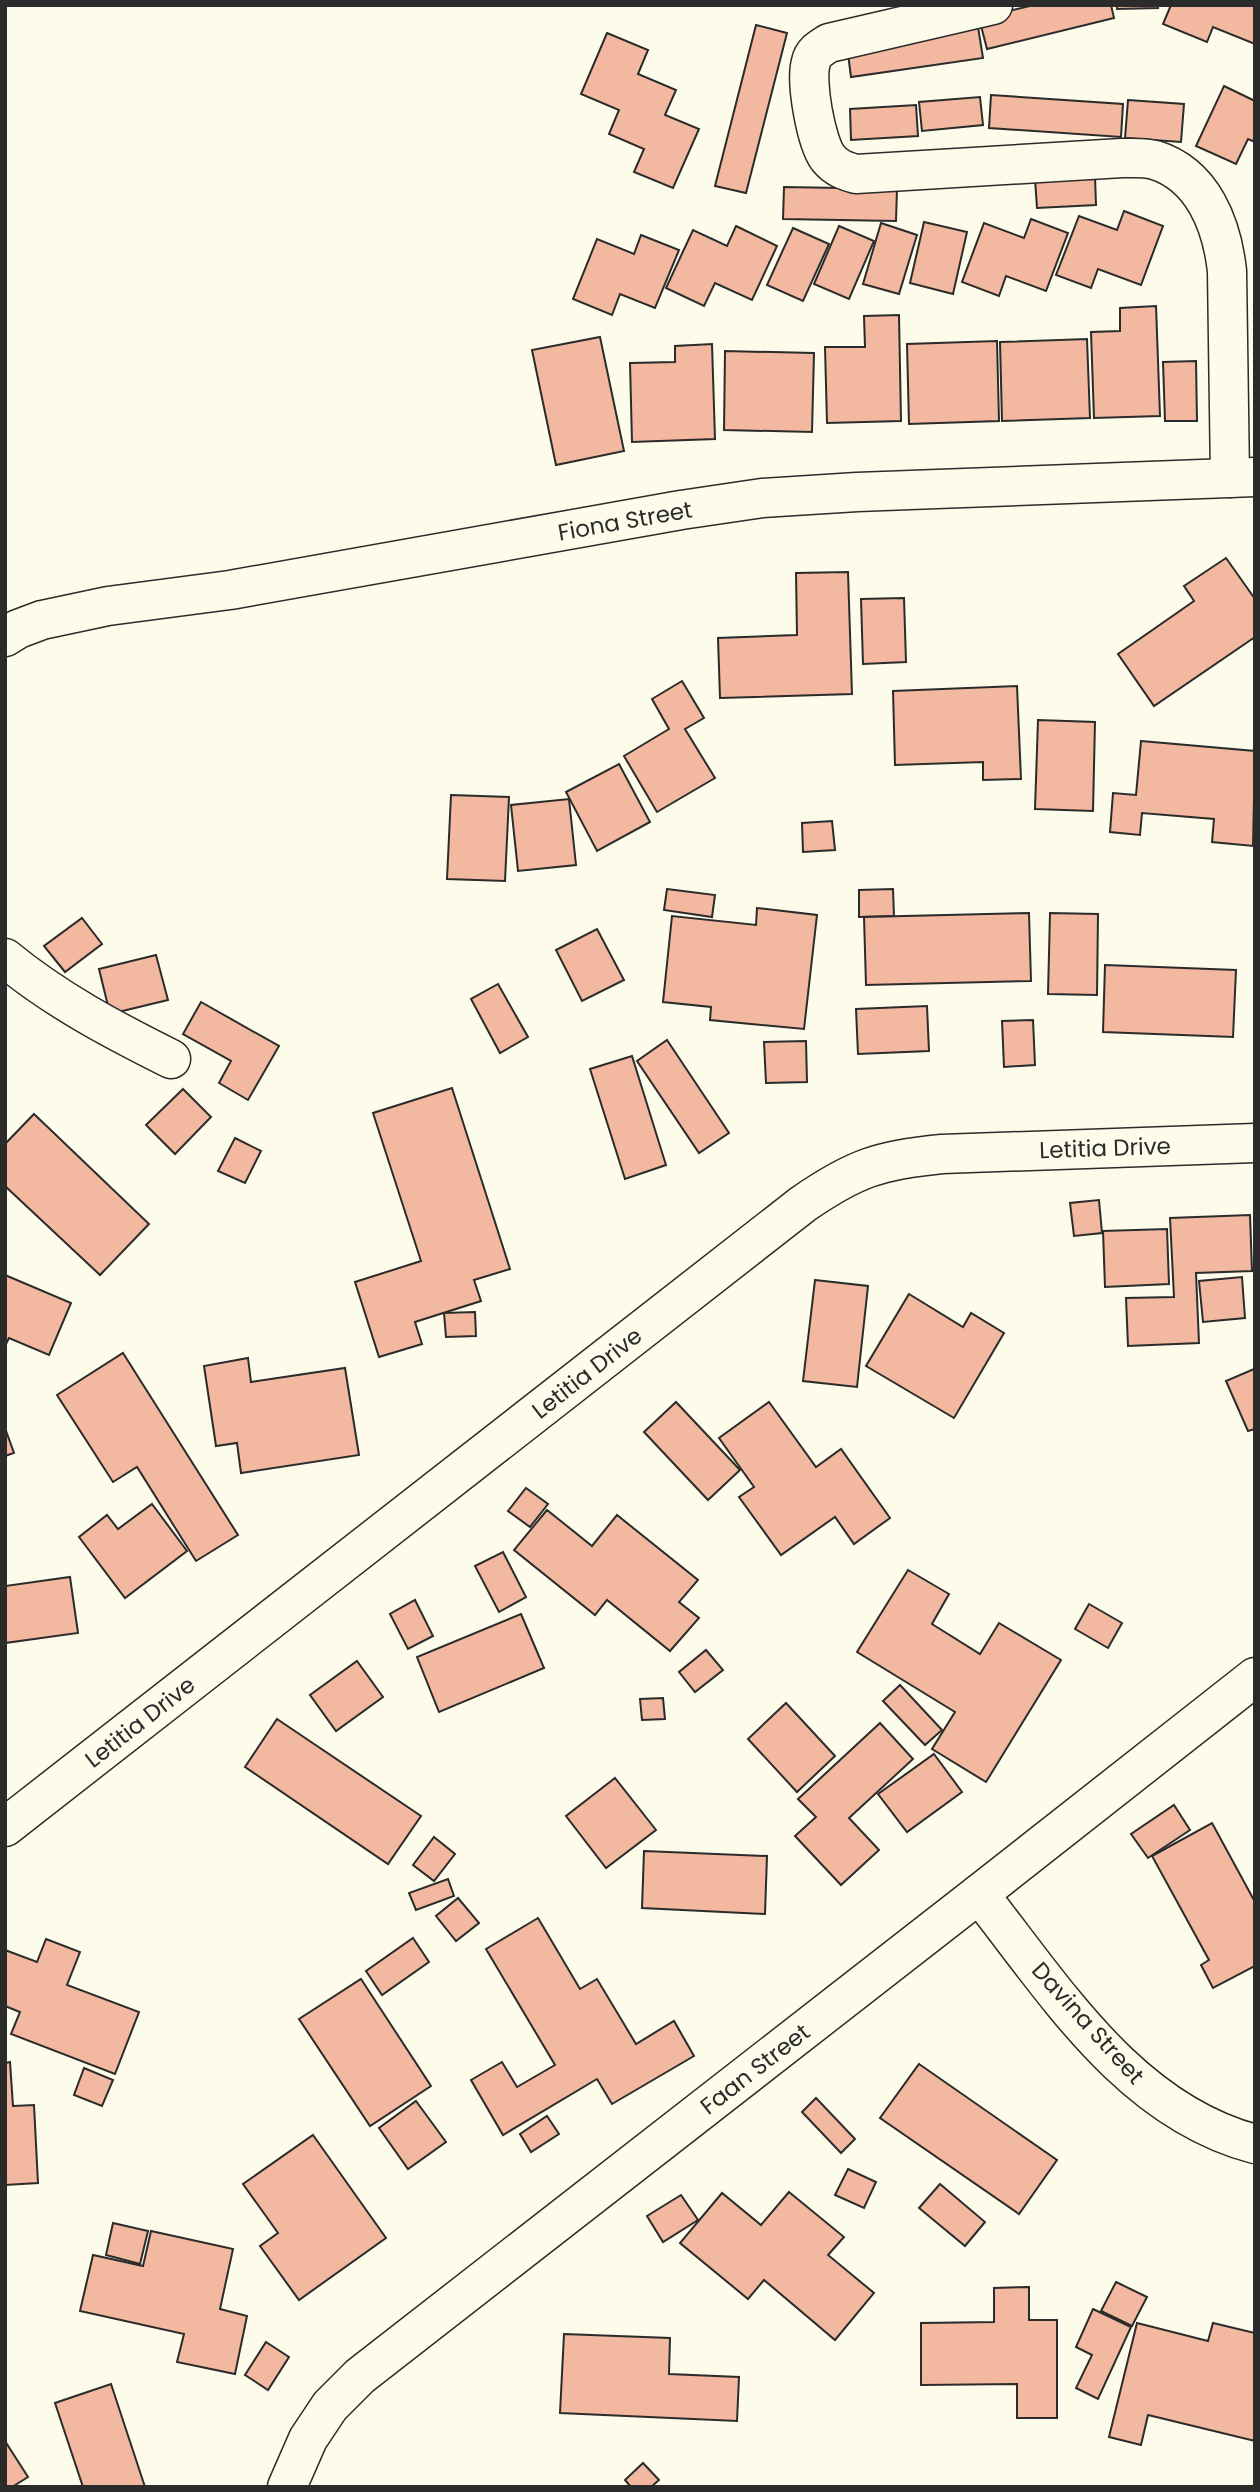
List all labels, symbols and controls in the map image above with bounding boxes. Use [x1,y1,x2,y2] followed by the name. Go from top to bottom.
[555,493,695,549] street label: Fiona Street
[1039,1130,1171,1166] street label: Letitia Drive
[525,1320,649,1426] street label: Letitia Drive
[78,1669,202,1775] street label: Letitia Drive
[1025,1955,1151,2091] street label: Davina Street
[694,2016,816,2122] street label: Faan Street

